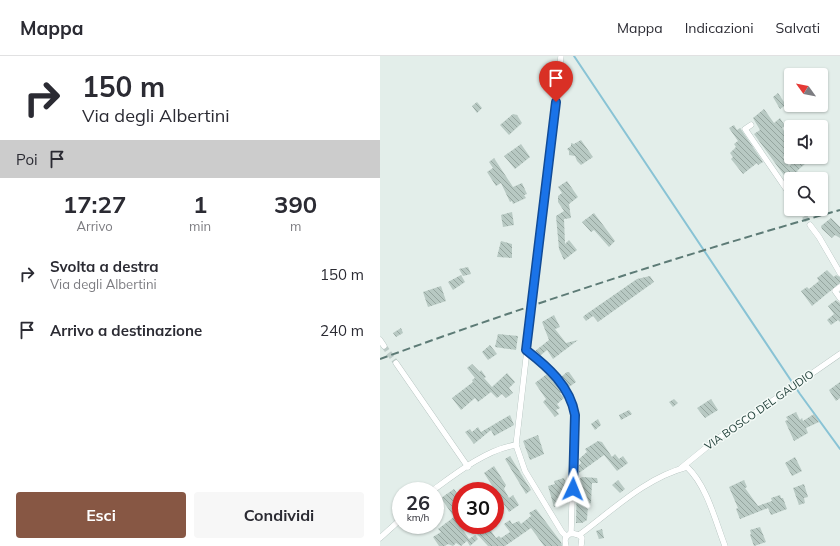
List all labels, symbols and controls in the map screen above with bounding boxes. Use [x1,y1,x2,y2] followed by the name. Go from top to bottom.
[20,16,84,40] text: Mappa
[617,19,663,37] text: Mappa
[685,19,754,37] text: Indicazioni
[776,19,820,37] text: Salvati
[539,61,573,102] pin
[545,67,567,89] icon: arrive
[784,68,828,112] north arrow
[784,68,828,216] map controls
[82,69,165,104] text: 150 m
[16,72,68,124] icon: right
[82,104,230,127] text: Via degli Albertini
[784,120,828,164] button: sound
[46,148,68,170] icon: arrive
[16,150,38,169] text: Poi
[784,172,828,216] button: search
[63,189,126,219] text: 17:27
[193,189,207,219] text: 1
[274,189,317,219] text: 390
[76,218,113,234] text: Arrivo
[189,218,211,234] text: min
[290,218,301,234] text: m
[50,257,159,276] text: Svolta a destra
[16,263,38,285] icon: right
[320,265,364,284] text: 150 m
[50,276,157,292] text: Via degli Albertini
[16,319,38,341] icon: arrive
[50,321,202,340] text: Arrivo a destinazione
[320,321,364,340] text: 240 m
[702,367,816,453] street label: VIA BOSCO DEL GAUDIO
[552,468,594,510] position arrow
[452,482,504,534] speed limit sign: 30
[406,490,430,515] text: 26
[16,492,186,538] button: Esci
[194,492,364,538] button: Condividi
[407,511,429,524] text: km/h

